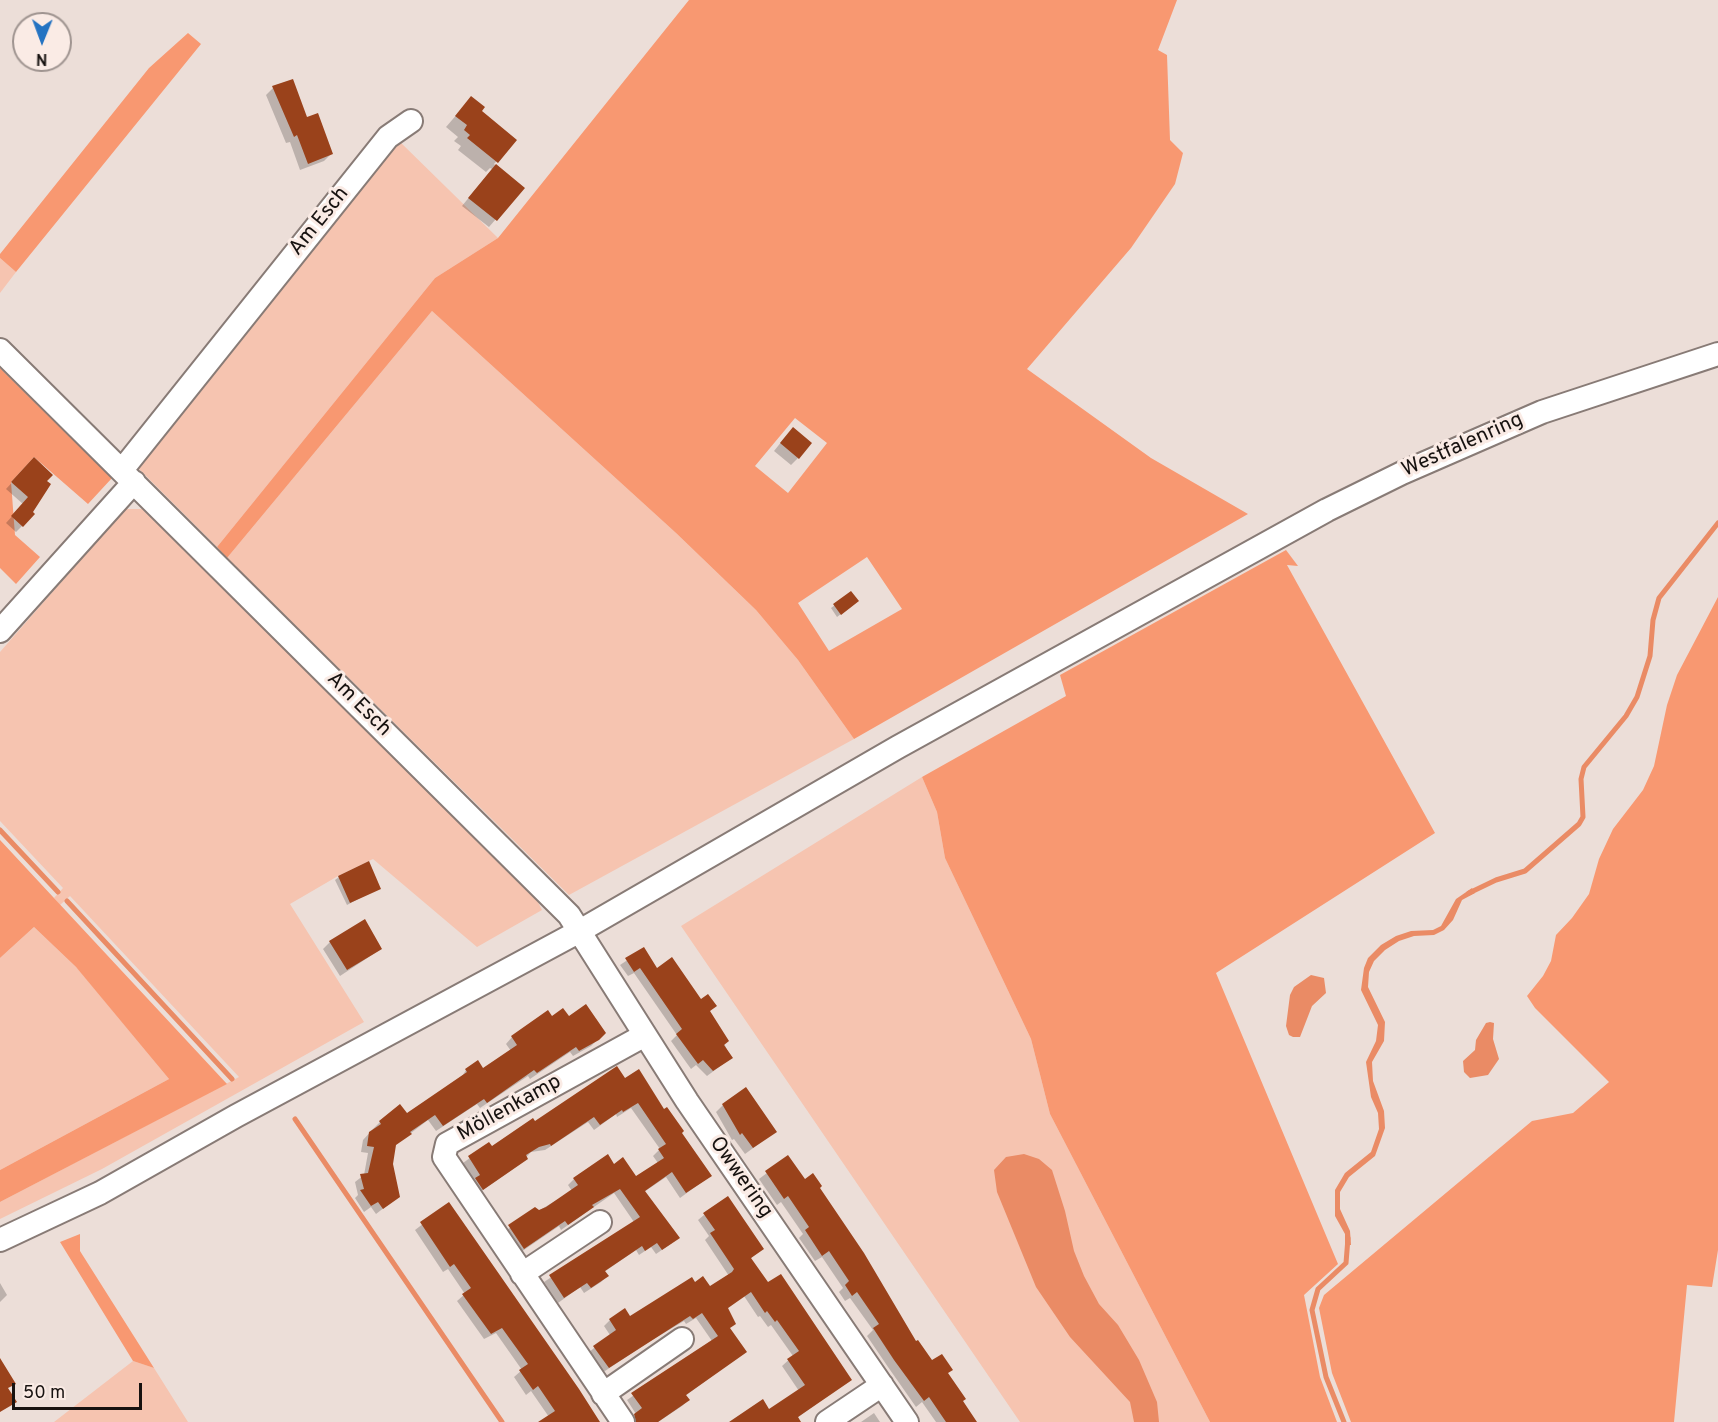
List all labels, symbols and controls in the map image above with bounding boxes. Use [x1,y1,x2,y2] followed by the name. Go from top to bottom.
[12,12,72,72] north arrow
[36,48,48,68] text: N
[285,183,355,261] street label: Am Esch
[1398,408,1528,484] street label: Westfalenring
[320,667,396,743] street label: Am Esch
[454,1070,566,1148] street label: Möllenkamp
[703,1132,777,1224] street label: Owwering
[15,1371,146,1409] scale bar
[23,1382,65,1405] text: 50 m

